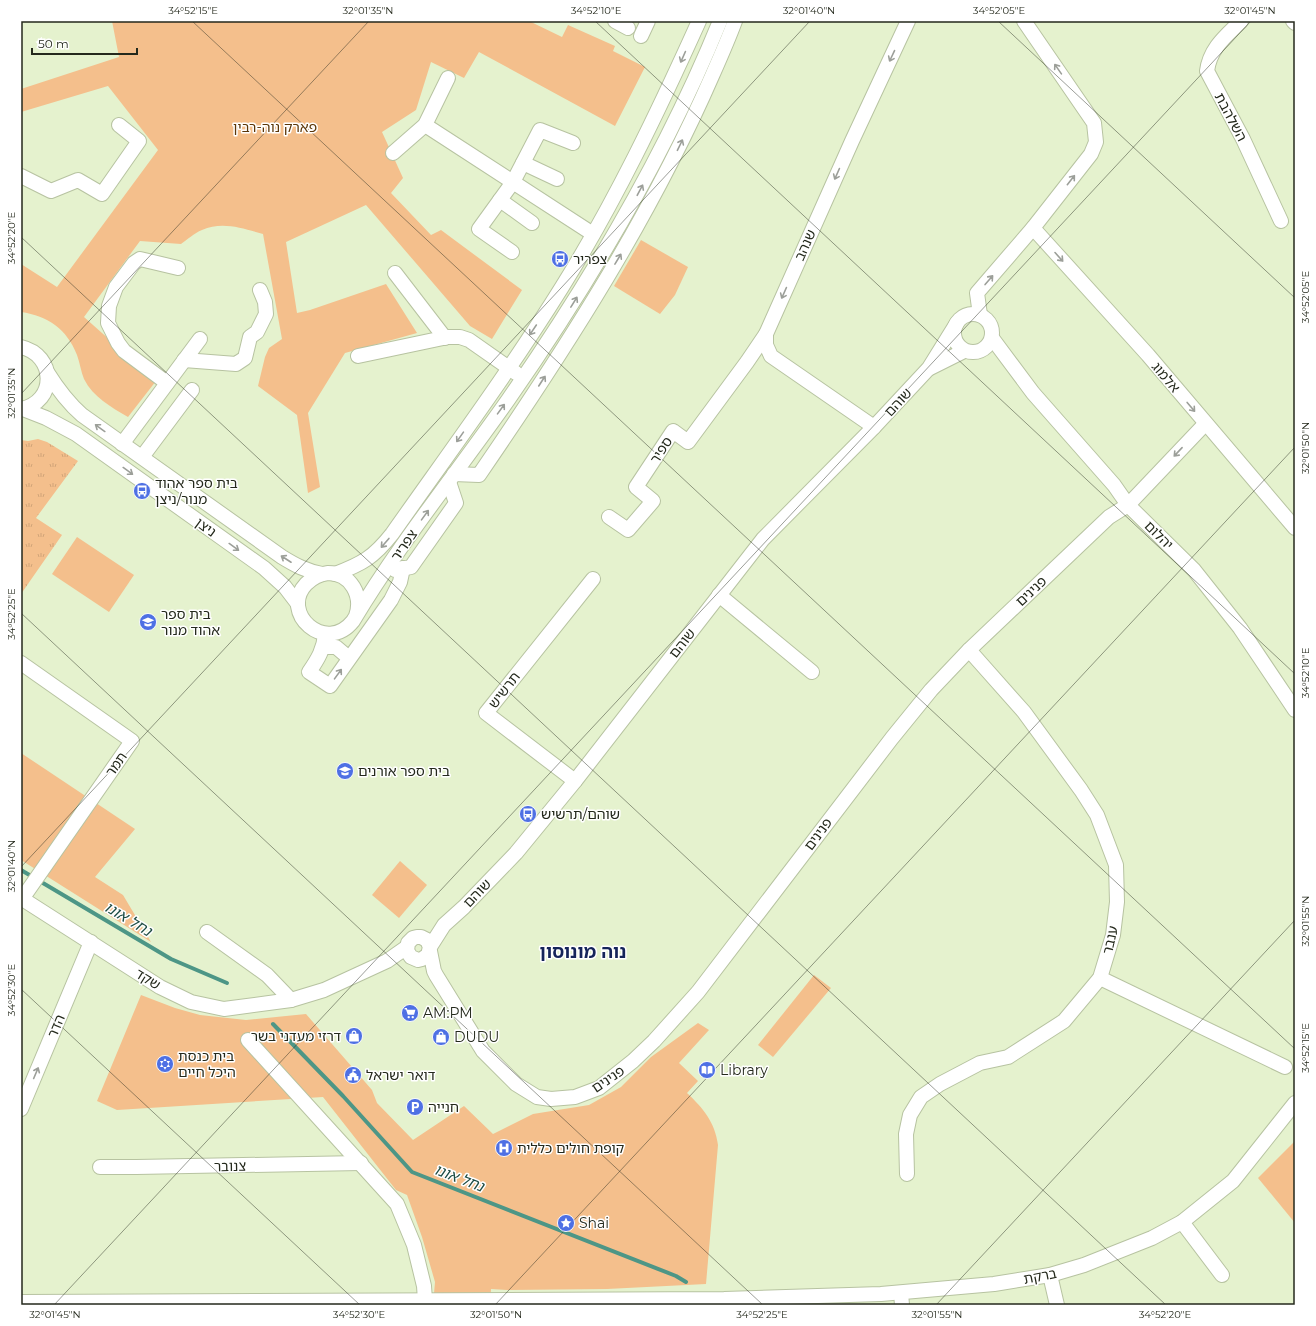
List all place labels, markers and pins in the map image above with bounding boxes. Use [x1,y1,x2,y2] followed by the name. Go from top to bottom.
[550,249,570,269] bus stop icon: צפריר
[573,250,608,268] place label: צפריר
[155,474,238,508] place label: בית ספר אהוד מנור/ניצן
[132,481,152,501] bus stop icon: בית ספר אהוד מנור/ניצן
[161,605,220,639] place label: בית ספר אהוד מנור
[138,612,158,632] school or university icon: בית ספר אהוד מנור
[335,761,355,781] school or university icon: בית ספר אורנים
[358,762,450,780] place label: בית ספר אורנים
[518,804,538,824] bus stop icon: שוהם/תרשיש
[541,805,620,823] place label: שוהם/תרשיש
[400,1003,420,1023] supermarket icon: AM:PM
[423,1004,473,1022] place label: AM:PM
[344,1026,364,1046] shop icon: דרזי מעדני בשר
[251,1027,341,1045] place label: דרזי מעדני בשר
[431,1027,451,1047] shop icon: DUDU
[454,1028,499,1046] place label: DUDU
[178,1047,236,1081] place label: בית כנסת היכל חיים
[155,1054,175,1074] synagogue icon: בית כנסת היכל חיים
[697,1060,717,1080] library icon: Library
[720,1061,768,1079] place label: Library
[343,1065,363,1085] public building icon: דואר ישראל
[366,1066,436,1084] place label: דואר ישראל
[405,1097,425,1117] parking icon: חנייה
[428,1098,459,1116] place label: חנייה
[494,1138,514,1158] hospital icon: קופת חולים כללית
[517,1139,625,1157] place label: קופת חולים כללית
[556,1213,576,1233] place icon: Shai
[579,1214,609,1232] place label: Shai

